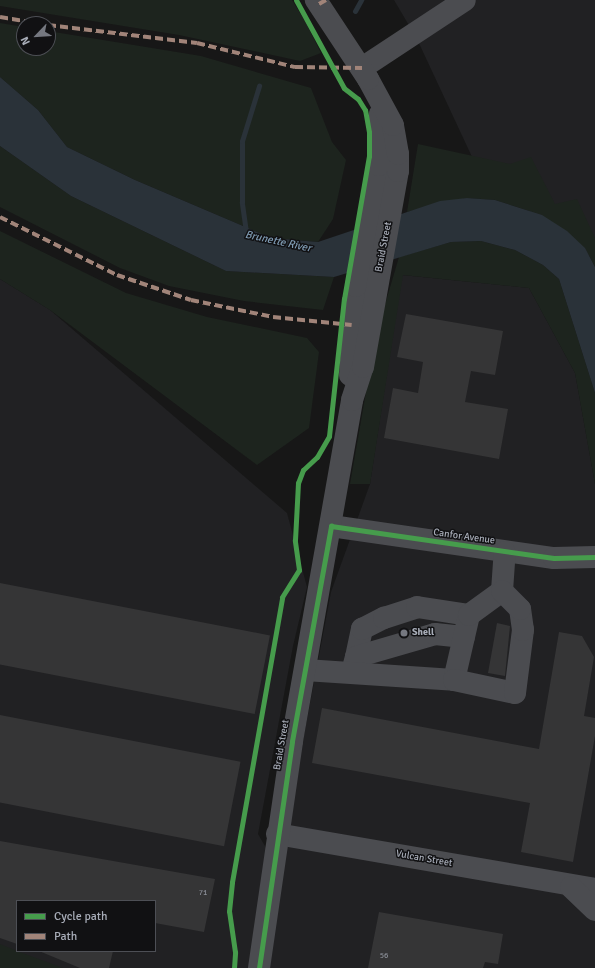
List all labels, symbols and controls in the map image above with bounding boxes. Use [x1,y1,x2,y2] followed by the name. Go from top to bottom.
[16,16,56,56] north arrow
[18,35,33,47] text: N
[373,221,395,273] street label: Braid Street
[244,229,312,255] water label: Brunette River
[432,527,496,547] street label: Canfor Avenue
[412,627,434,639] place label: Shell
[399,628,409,638] marker: Shell
[272,719,292,771] street label: Braid Street
[395,848,453,870] street label: Vulcan Street
[199,888,207,898] house number: 71
[16,900,156,952] legend
[54,909,107,924] text: Cycle path
[54,929,77,944] text: Path
[380,951,388,961] house number: 56

